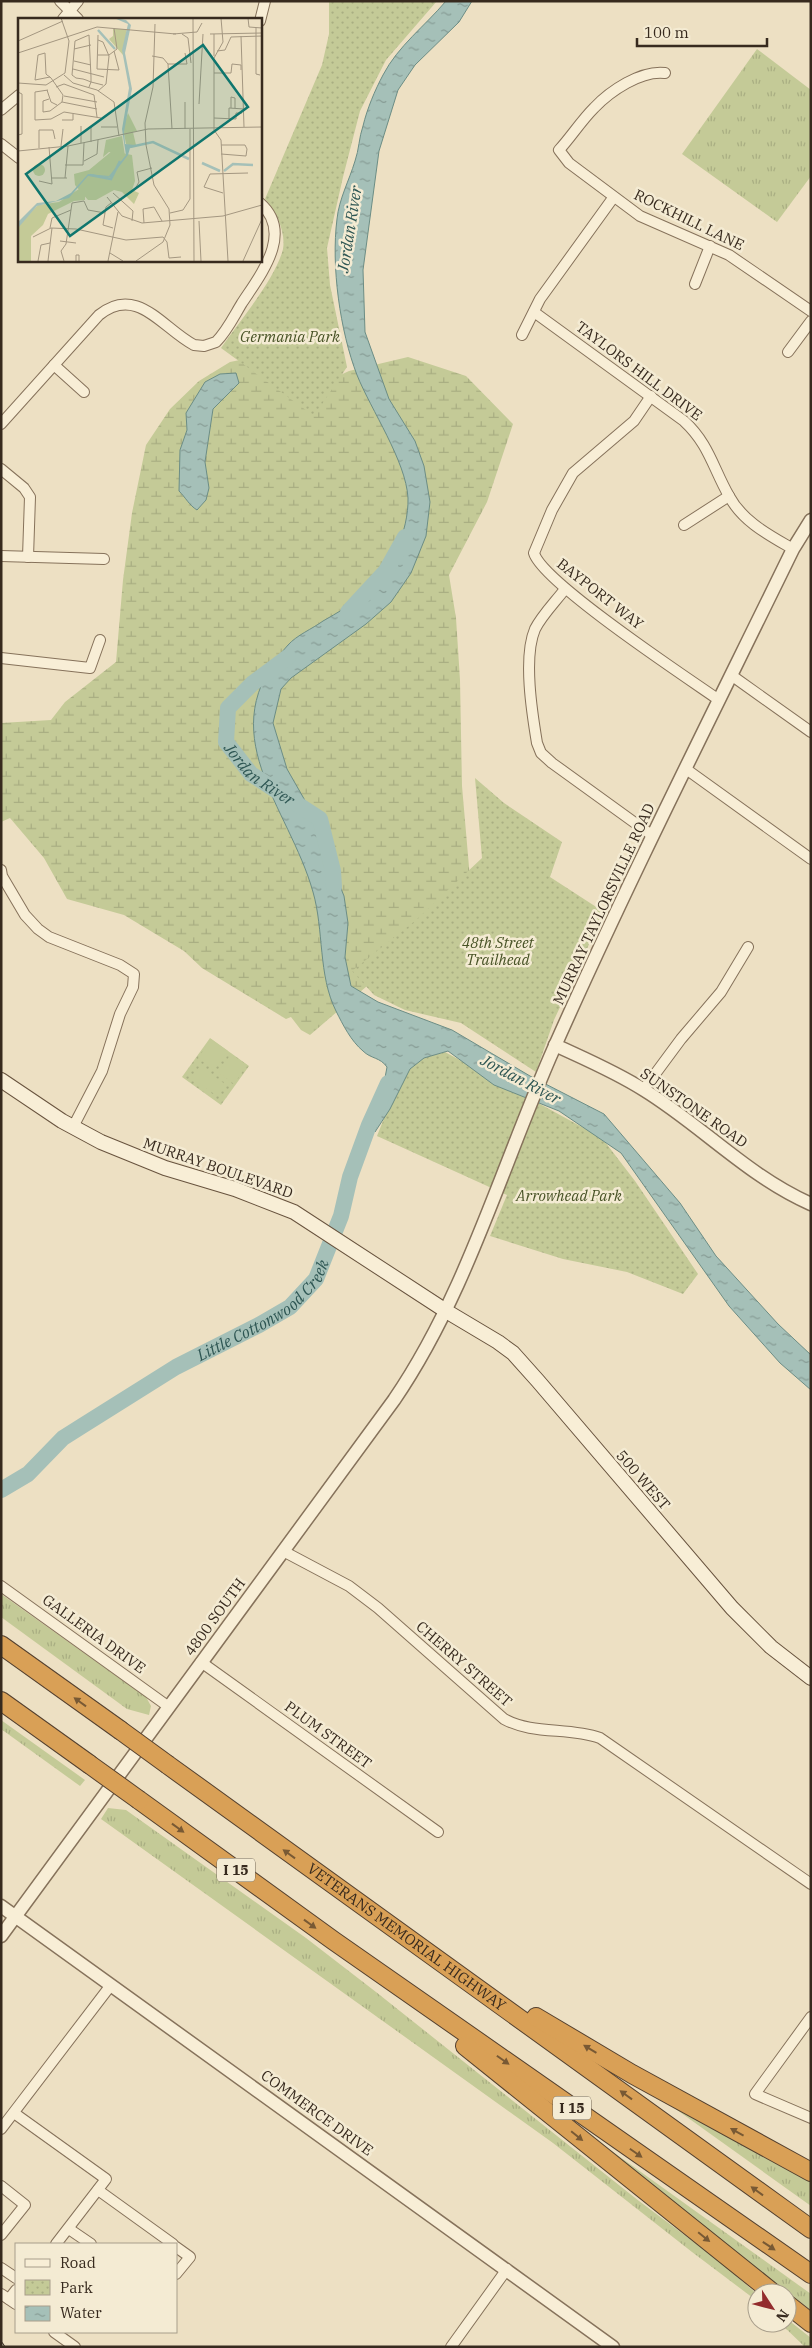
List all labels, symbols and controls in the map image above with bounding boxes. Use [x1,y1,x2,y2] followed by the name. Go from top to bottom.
[637,15,767,47] scale bar
[18,18,261,261] inset map
[644,23,689,42] text: 100 m
[332,183,366,275] water label: Jordan River
[631,185,747,254] street label: ROCKHILL LANE
[572,317,706,424] street label: TAYLORS HILL DRIVE
[240,327,340,346] park label: Germania Park
[553,554,648,634] street label: BAYPORT WAY
[219,738,299,810] water label: Jordan River
[548,800,659,1008] street label: MURRAY TAYLORSVILLE ROAD
[462,933,535,969] park label: 48th Street Trailhead
[477,1049,565,1109] water label: Jordan River
[637,1064,752,1152] street label: SUNSTONE ROAD
[141,1133,296,1202] street label: MURRAY BOULEVARD
[515,1186,622,1205] park label: Arrowhead Park
[192,1256,333,1365] water label: Little Cottonwood Creek
[612,1446,675,1514] street label: 500 WEST
[180,1574,249,1659] street label: 4800 SOUTH
[39,1590,150,1677] street label: GALLERIA DRIVE
[412,1617,516,1711] street label: CHERRY STREET
[73,1697,87,1707] one-way arrow
[281,1697,376,1773] street label: PLUM STREET
[171,1823,185,1833] one-way arrow
[283,1848,296,1859] one-way arrow
[217,1858,255,1882] road number: I 15
[304,1858,510,2015] street label: VETERANS MEMORIAL HIGHWAY
[303,1919,317,1929] one-way arrow
[583,2044,596,2053] one-way arrow
[496,2055,510,2065] one-way arrow
[257,2065,377,2160] street label: COMMERCE DRIVE
[619,2090,632,2100] one-way arrow
[553,2096,591,2120] road number: I 15
[731,2127,744,2136] one-way arrow
[570,2130,583,2141] one-way arrow
[629,2148,643,2158] one-way arrow
[750,2186,764,2196] one-way arrow
[697,2232,710,2243] one-way arrow
[763,2241,776,2251] one-way arrow
[15,2243,178,2333] legend
[60,2253,96,2272] text: Road
[60,2278,93,2297] text: Park
[747,2283,797,2333] north arrow
[60,2303,102,2322] text: Water
[772,2306,793,2325] text: N

